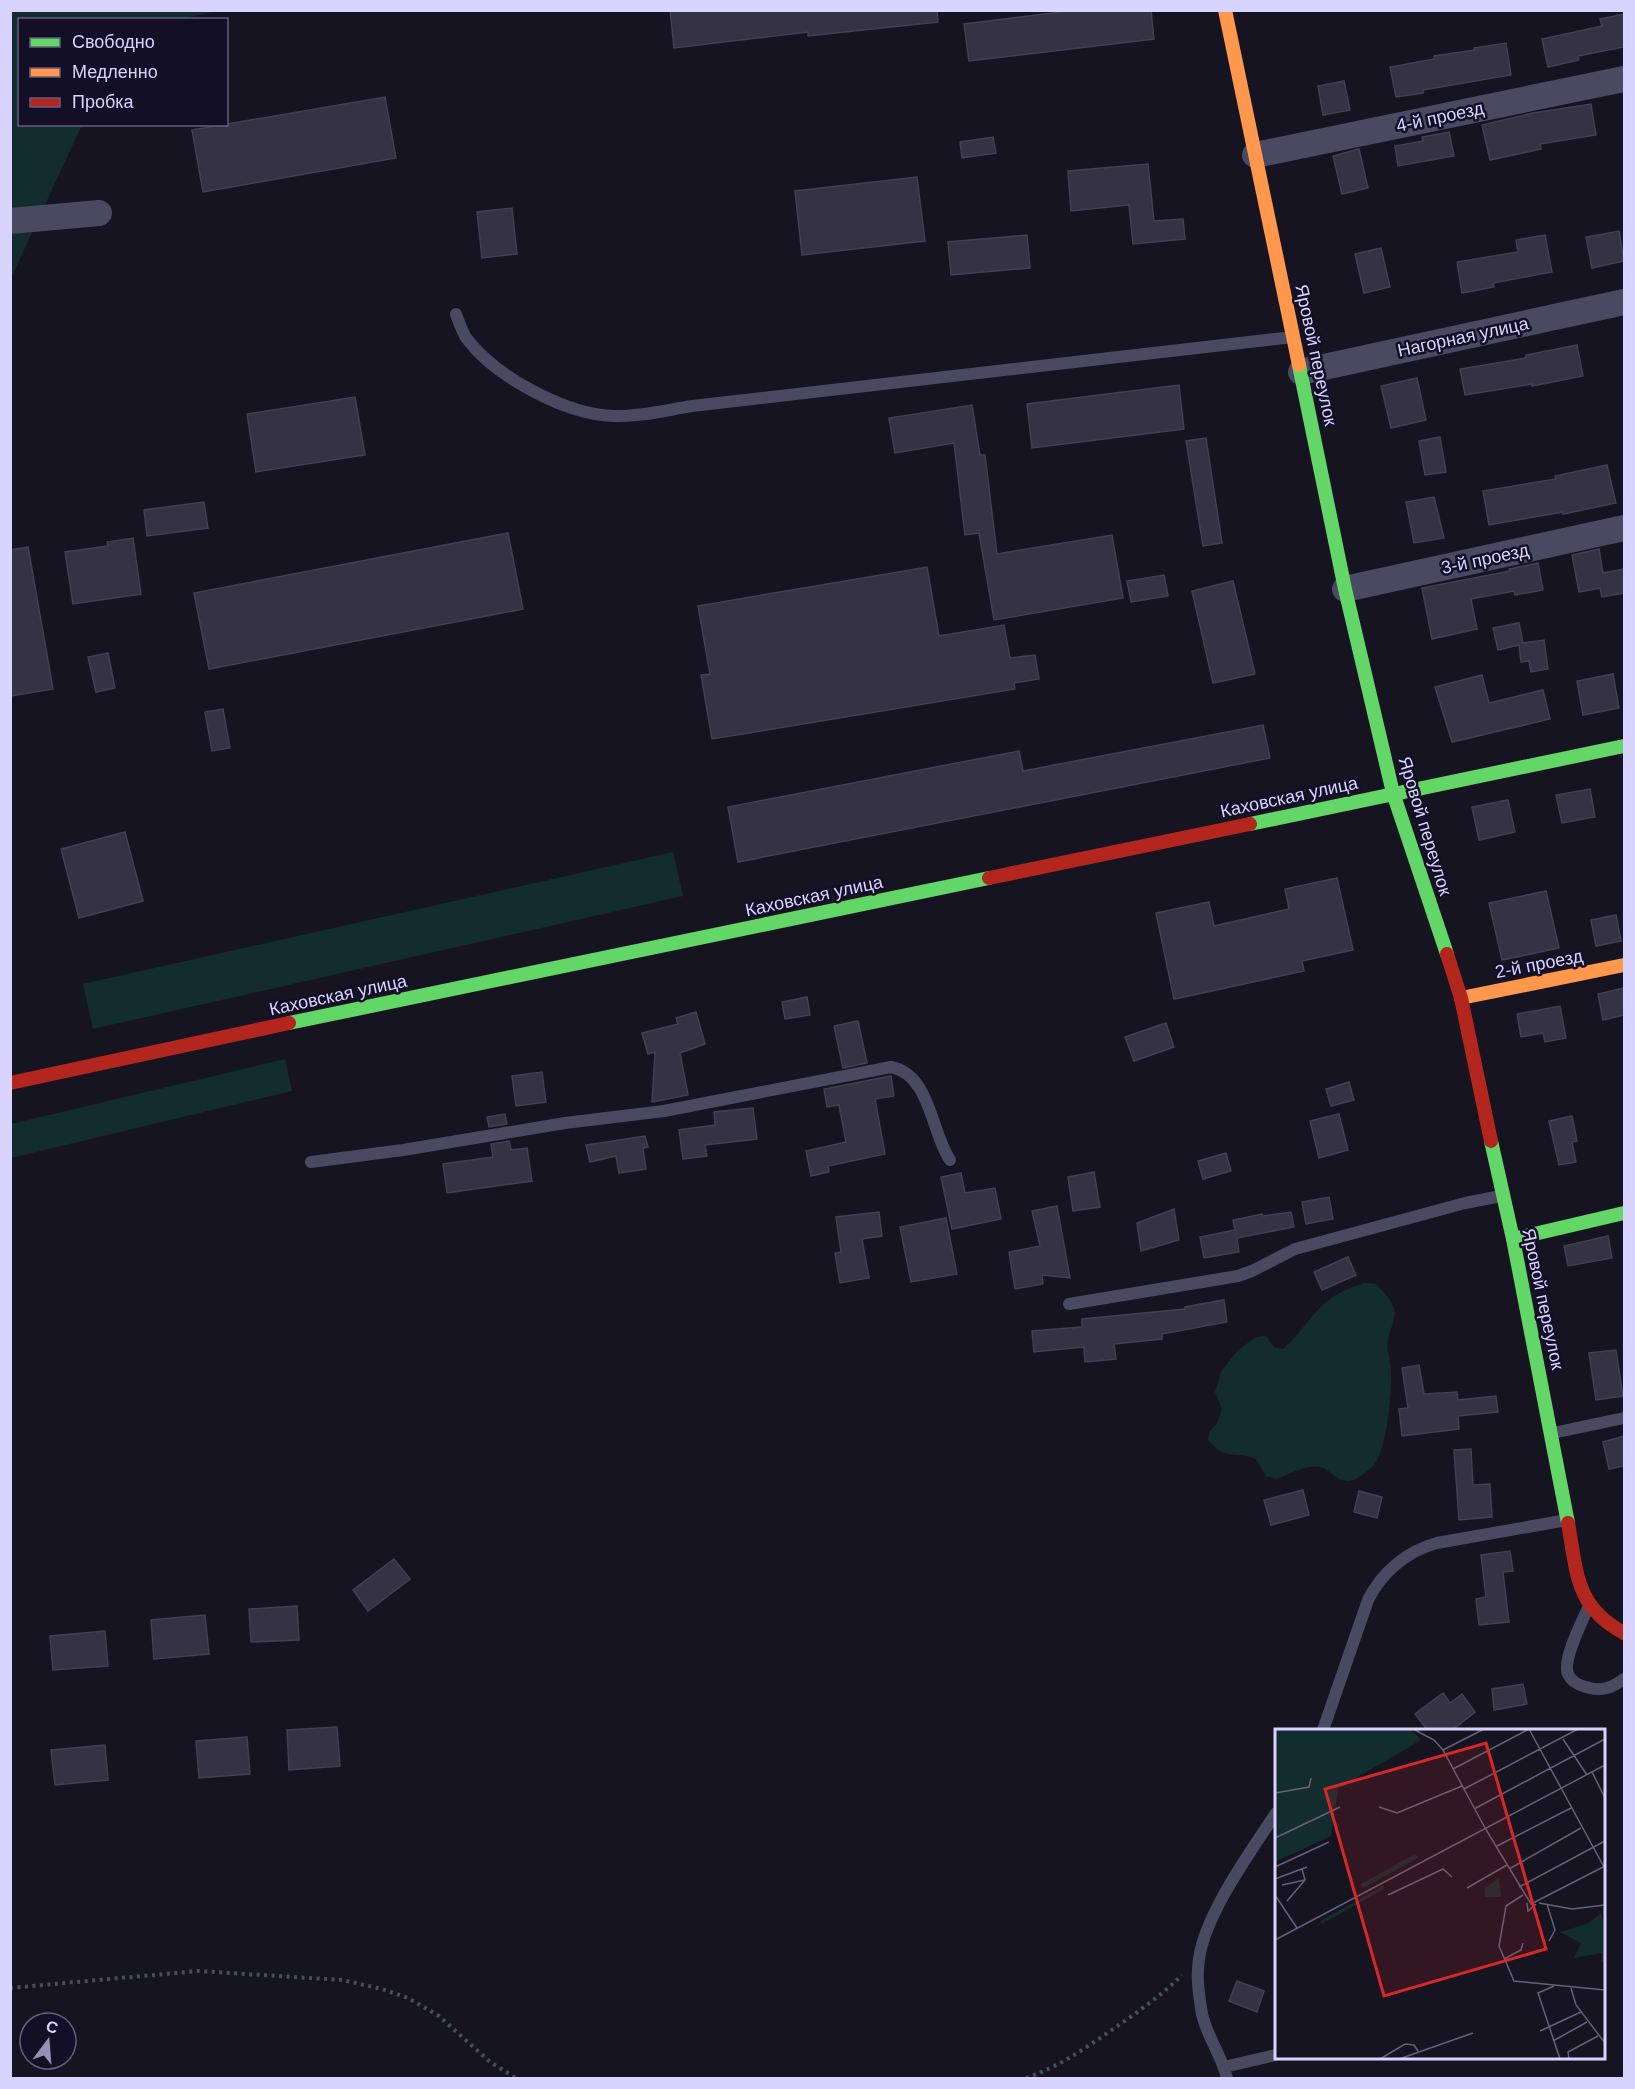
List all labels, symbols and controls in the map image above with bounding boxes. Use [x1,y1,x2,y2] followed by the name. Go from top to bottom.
[18,18,228,126] legend
[72,32,155,52] text: Свободно
[72,62,158,82] text: Медленно
[72,92,135,112] text: Пробка
[1394,98,1486,136] street label: 4-й проезд
[1291,282,1341,428] street label: Яровой переулок
[1396,313,1531,361] street label: Нагорная улица
[1439,540,1531,578] street label: 3-й проезд
[1394,754,1456,898] street label: Яровой переулок
[1218,772,1361,821] street label: Каховская улица
[743,871,886,920] street label: Каховская улица
[1494,946,1585,982] street label: 2-й проезд
[267,970,410,1019] street label: Каховская улица
[1518,1226,1568,1372] street label: Яровой переулок
[1275,1729,1605,2059] inset map
[18,2011,78,2071] north arrow
[44,2017,60,2037] text: С

